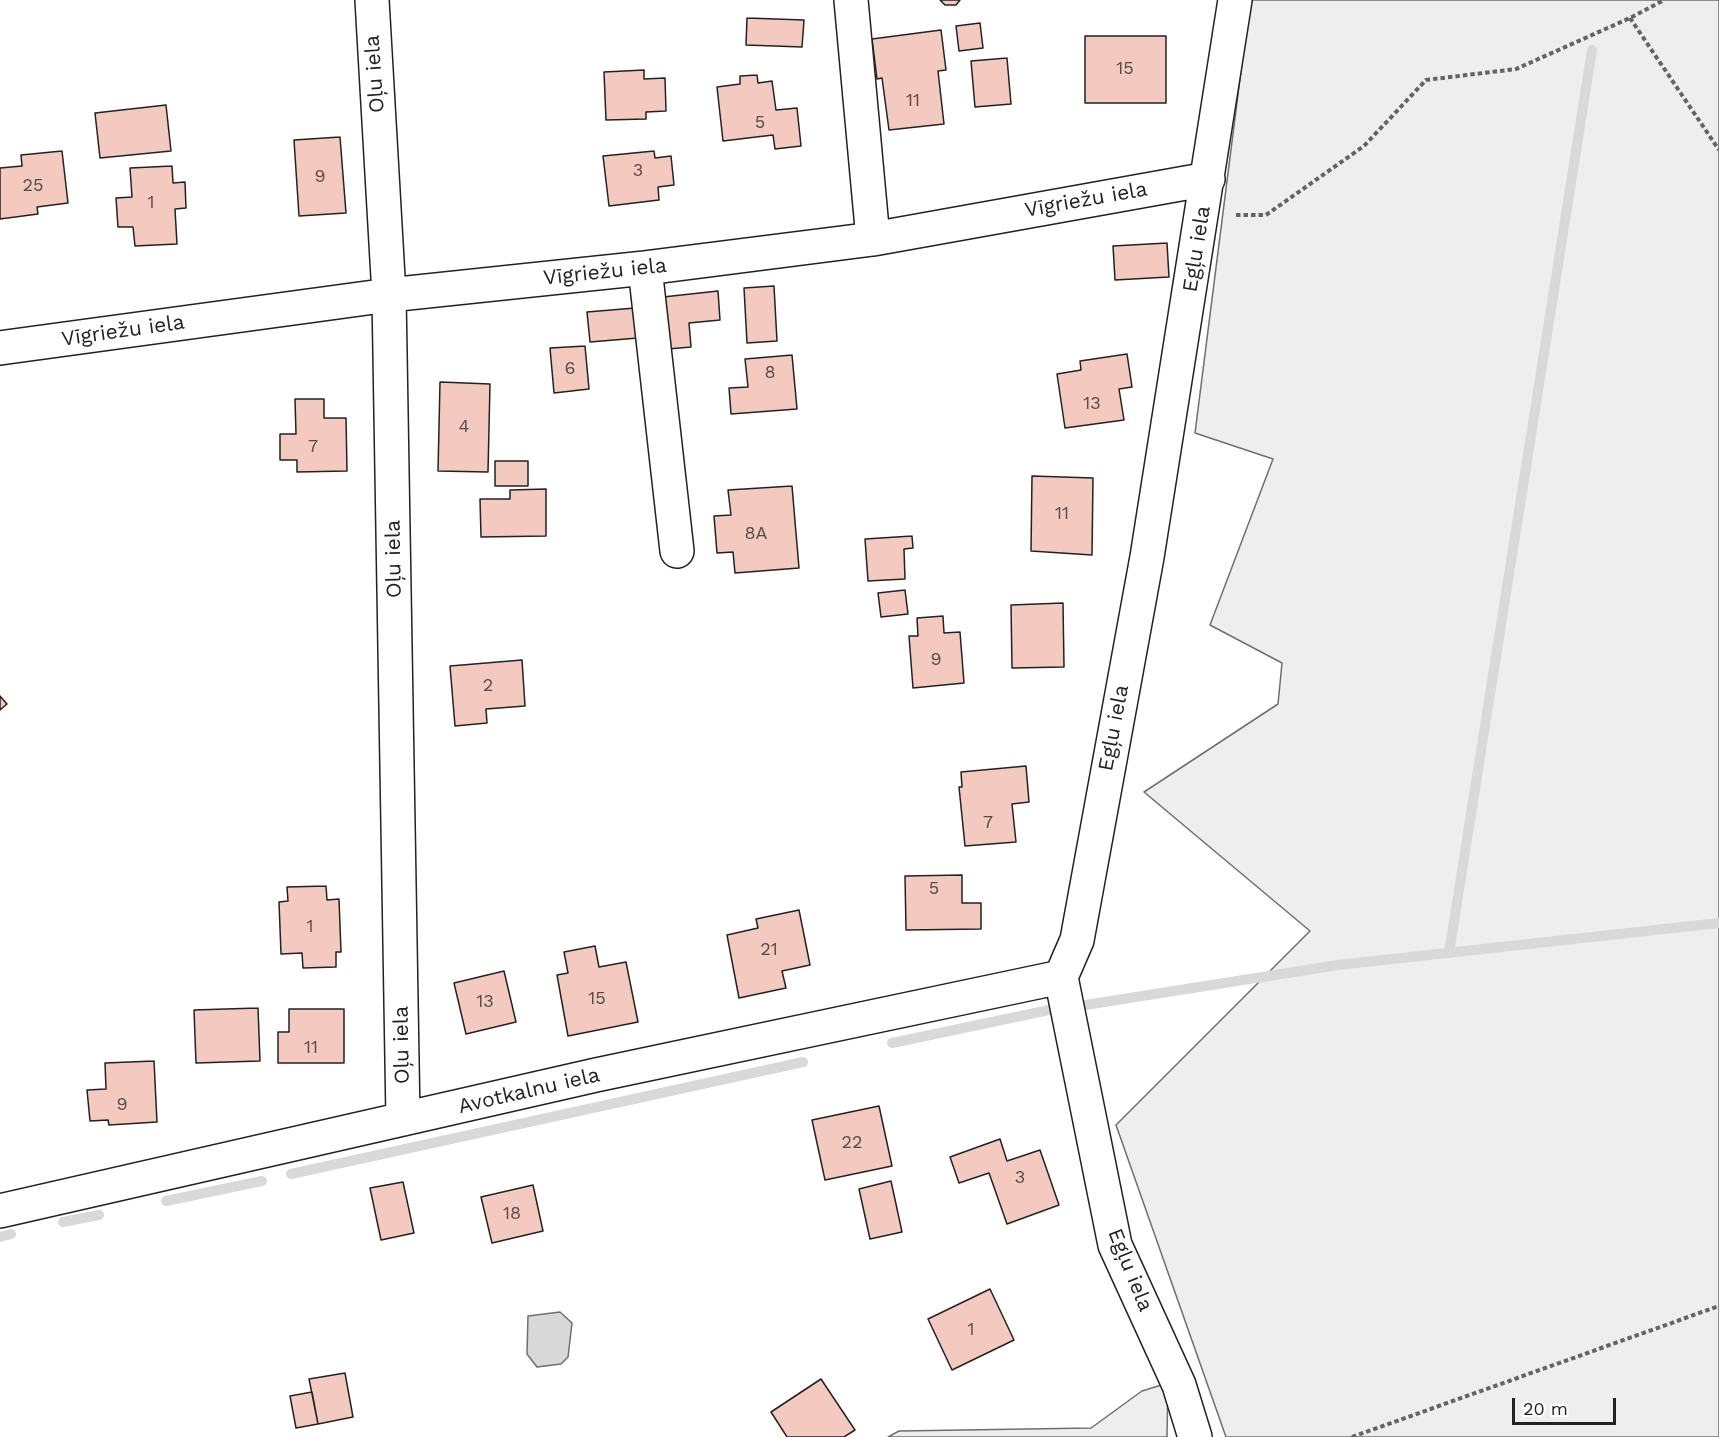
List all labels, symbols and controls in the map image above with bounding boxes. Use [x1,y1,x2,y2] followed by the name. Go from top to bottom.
[360,34,390,114] street label: Oļu iela
[1116,58,1134,80] house number: 15
[906,90,920,112] house number: 11
[755,112,765,134] house number: 5
[633,160,643,182] house number: 3
[314,166,326,188] house number: 9
[23,175,43,197] house number: 25
[1023,177,1149,223] street label: Vīgriežu iela
[147,192,155,214] house number: 1
[1178,204,1216,294] street label: Egļu iela
[542,253,668,291] street label: Vīgriežu iela
[60,310,186,352] street label: Vīgriežu iela
[565,358,575,380] house number: 6
[764,362,776,384] house number: 8
[1083,393,1101,415] house number: 13
[459,416,469,438] house number: 4
[308,436,318,458] house number: 7
[1055,503,1069,525] house number: 11
[381,520,407,598] street label: Oļu iela
[745,523,767,545] house number: 8A
[930,649,942,671] house number: 9
[483,675,493,697] house number: 2
[1093,683,1135,773] street label: Egļu iela
[983,812,993,834] house number: 7
[929,878,939,900] house number: 5
[306,916,314,938] house number: 1
[760,939,778,961] house number: 21
[588,988,606,1010] house number: 15
[476,991,494,1013] house number: 13
[389,1006,415,1084] street label: Oļu iela
[304,1037,318,1059] house number: 11
[456,1062,602,1120] street label: Avotkalnu iela
[116,1094,128,1116] house number: 9
[842,1132,862,1154] house number: 22
[1015,1167,1025,1189] house number: 3
[503,1203,521,1225] house number: 18
[1102,1225,1158,1315] street label: Egļu iela
[967,1319,975,1341] house number: 1
[1515,1386,1618,1424] scale bar
[1523,1398,1568,1419] text: 20 m

